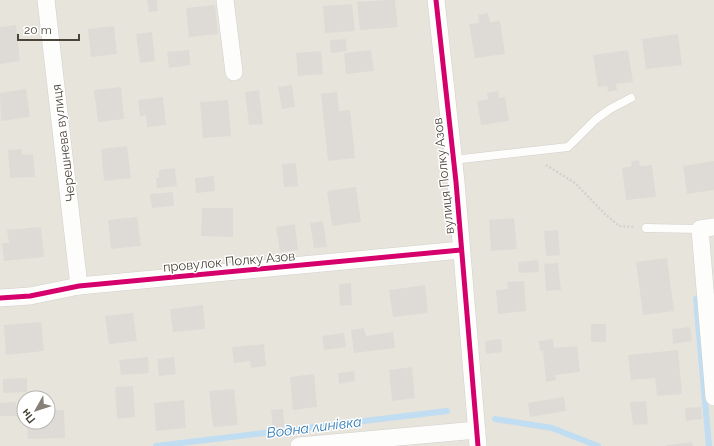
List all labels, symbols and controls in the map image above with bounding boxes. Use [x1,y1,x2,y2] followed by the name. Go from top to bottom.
[18,16,79,42] scale bar
[24,23,52,37] text: 20 m
[49,83,78,202] street label: Черешнева вулиця
[430,117,457,235] street label: вулиця Полку Азов
[162,248,296,275] street label: провулок Полку Азов
[16,390,56,430] north arrow
[19,406,38,426] text: Пн
[266,413,362,441] water label: Водна линівка

